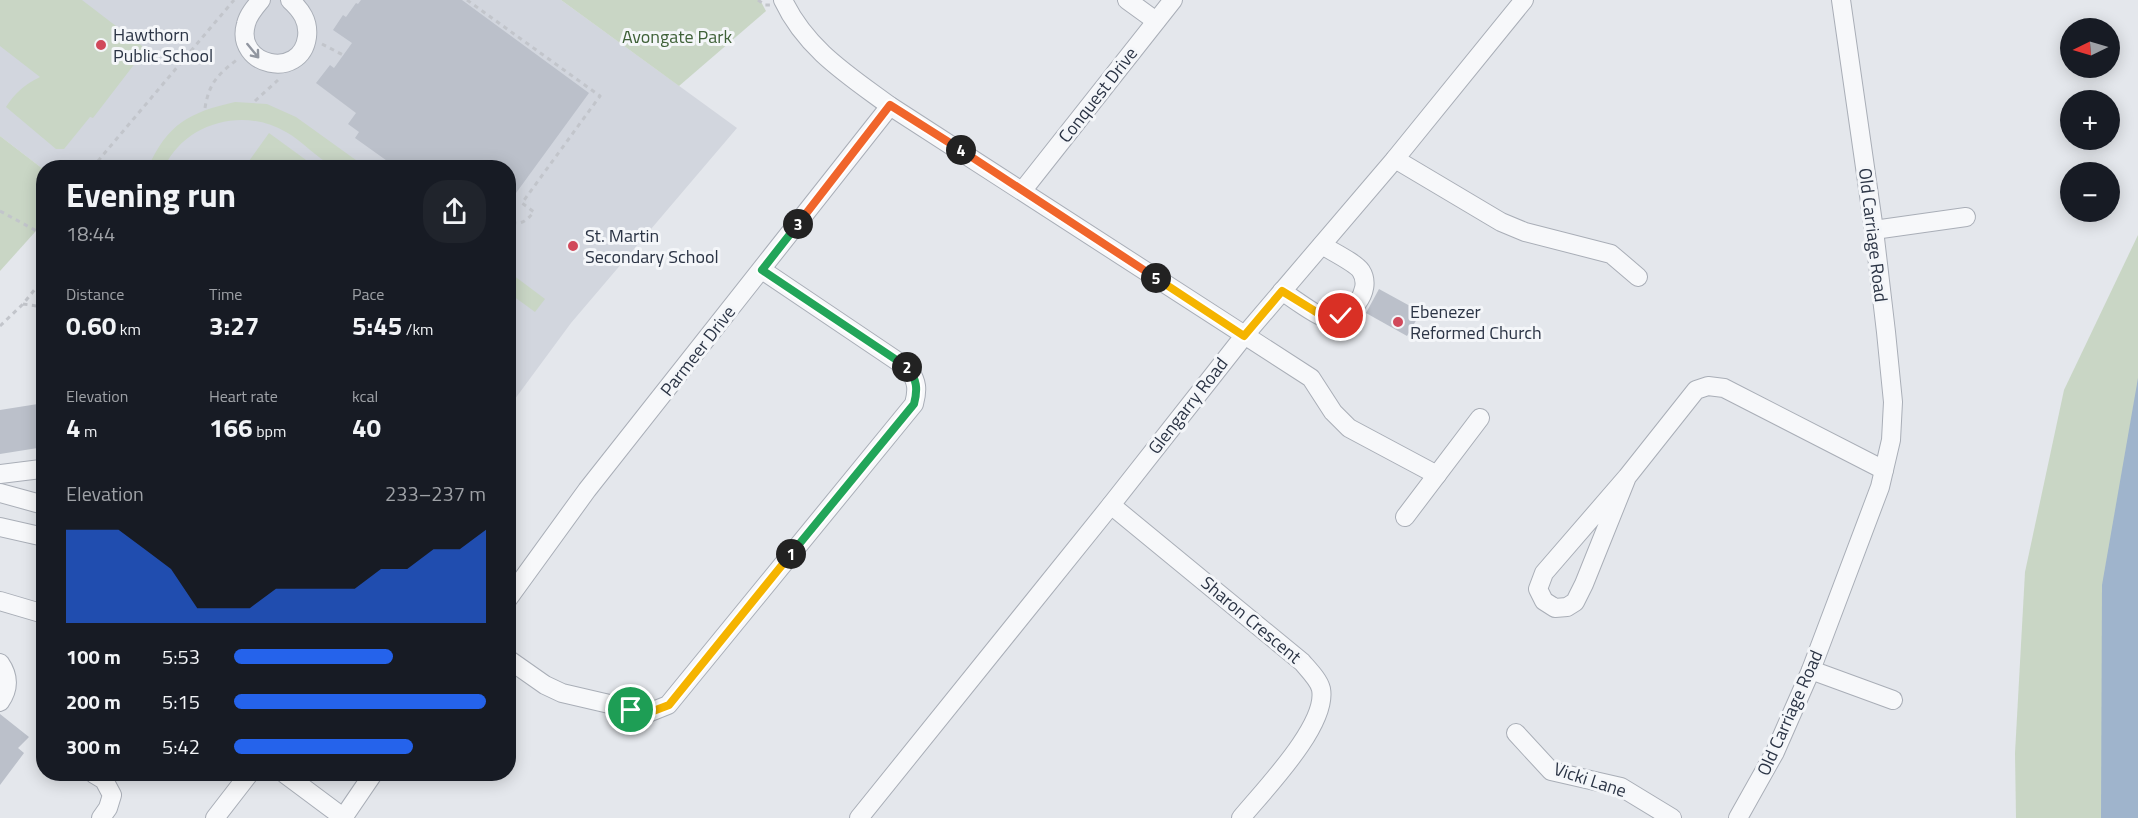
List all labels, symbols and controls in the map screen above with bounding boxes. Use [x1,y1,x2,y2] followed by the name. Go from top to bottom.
[2060,18,2120,78] north arrow
[2060,18,2120,222] map controls
[113,21,213,69] place label: Hawthorn Public School
[622,23,732,50] park label: Avongate Park
[94,38,108,52] marker: Hawthorn Public School
[1052,41,1144,148] street label: Conquest Drive
[246,43,259,59] one-way arrow
[2060,90,2120,150] button: +
[946,135,976,165] pin: 4
[957,138,965,162] text: 4
[2060,162,2120,222] button: −
[1852,166,1895,304] street label: Old Carriage Road
[66,170,236,220] text: Evening run
[423,180,486,243] button: share
[783,209,813,239] pin: 3
[794,212,802,236] text: 3
[66,218,115,249] text: 18:44
[585,222,719,270] place label: St. Martin Secondary School
[566,239,580,253] marker: St. Martin Secondary School
[1141,263,1171,293] pin: 5
[1152,266,1160,290] text: 5
[66,282,124,306] text: Distance
[209,282,242,306] text: Time
[352,282,384,306] text: Pace
[1315,290,1366,341] pin
[1410,298,1542,346] place label: Ebenezer Reformed Church
[1324,299,1357,332] icon: check
[654,300,742,402] street label: Parmeer Drive
[66,306,116,345] text: 0.60
[209,306,259,345] text: 3:27
[352,306,402,345] text: 5:45
[1391,315,1405,329] marker: Ebenezer Reformed Church
[116,317,141,341] text: km
[402,317,434,341] text: /km
[892,352,922,382] pin: 2
[1141,352,1234,460] street label: Glengarry Road
[903,355,911,379] text: 2
[66,384,128,408] text: Elevation
[209,384,278,408] text: Heart rate
[352,384,378,408] text: kcal
[66,408,81,447] text: 4
[209,408,253,447] text: 166
[352,408,381,447] text: 40
[81,419,97,443] text: m
[253,419,286,443] text: bpm
[66,478,144,509] text: Elevation
[385,478,486,509] text: 233–237 m
[776,539,806,569] pin: 1
[787,542,795,566] text: 1
[1195,570,1308,670] street label: Sharon Crescent
[66,641,121,672] text: 100 m
[162,641,200,672] text: 5:53
[1750,646,1829,780] street label: Old Carriage Road
[605,684,656,735] pin
[66,686,121,717] text: 200 m
[162,686,200,717] text: 5:15
[614,693,647,726] icon: arrive
[66,731,121,762] text: 300 m
[162,731,200,762] text: 5:42
[1550,755,1630,804] street label: Vicki Lane

